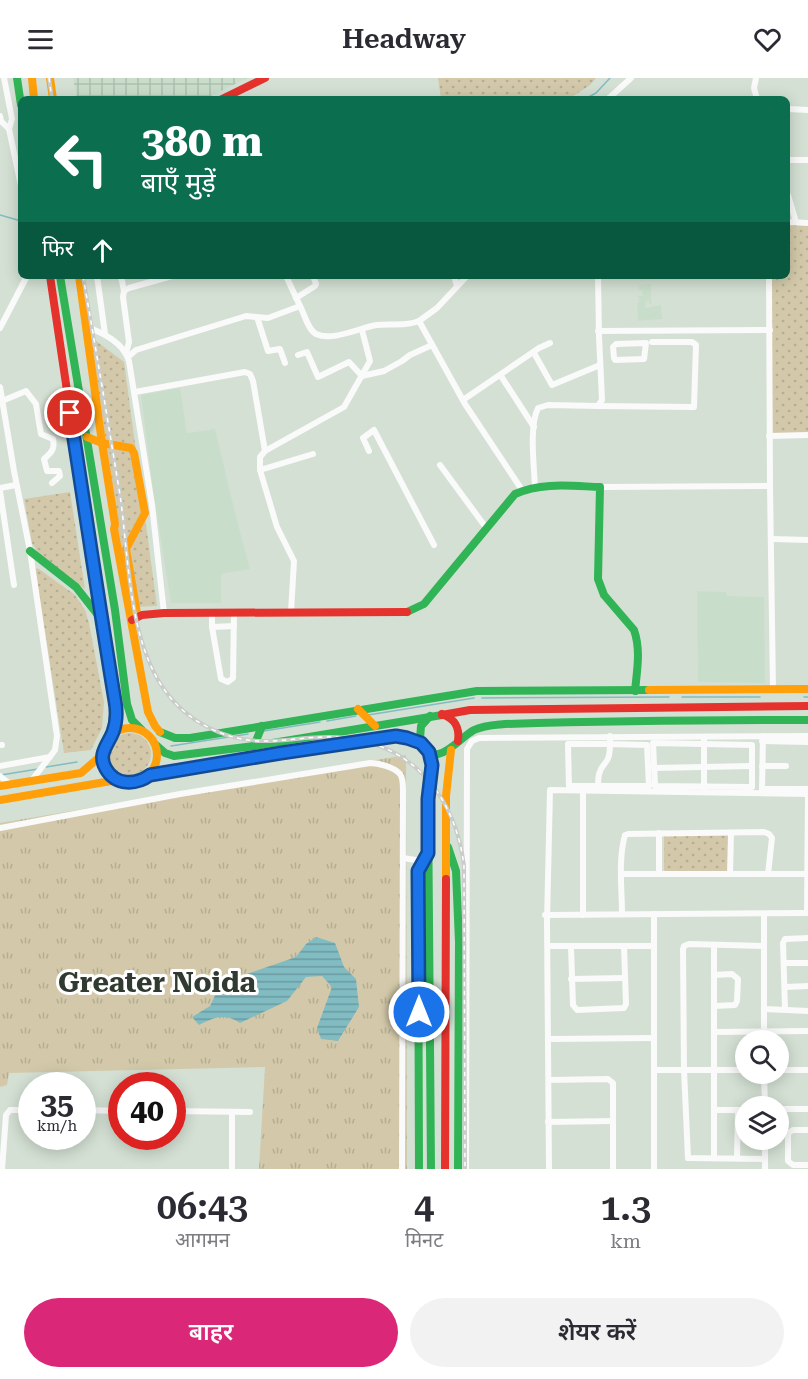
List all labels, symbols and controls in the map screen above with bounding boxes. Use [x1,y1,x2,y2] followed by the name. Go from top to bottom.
[24,23,57,56] icon: menu
[342,23,466,55] text: Headway
[751,23,784,56] icon: heart
[141,117,263,166] text: 380 m
[42,120,120,198] icon: left
[141,167,216,199] text: बाएँ मुड़ें
[86,234,119,267] icon: ahead
[42,236,74,261] text: फिर
[44,387,95,438] pin
[53,396,86,429] icon: arrive
[58,966,257,999] district label: Greater Noida
[387,980,451,1044] position arrow
[735,1030,789,1150] map controls
[735,1030,789,1084] button: search
[108,1072,186,1150] speed limit sign: 40
[40,1086,74,1121] text: 35
[735,1096,789,1150] button: layers
[37,1117,77,1135] text: km/h
[157,1186,248,1228] text: 06:43
[414,1186,434,1228] text: 4
[600,1187,651,1229] text: 1.3
[175,1228,230,1252] text: आगमन
[405,1228,443,1252] text: मिनट
[610,1229,641,1253] text: km
[24,1298,398,1367] button: बाहर
[410,1298,784,1367] button: शेयर करें

